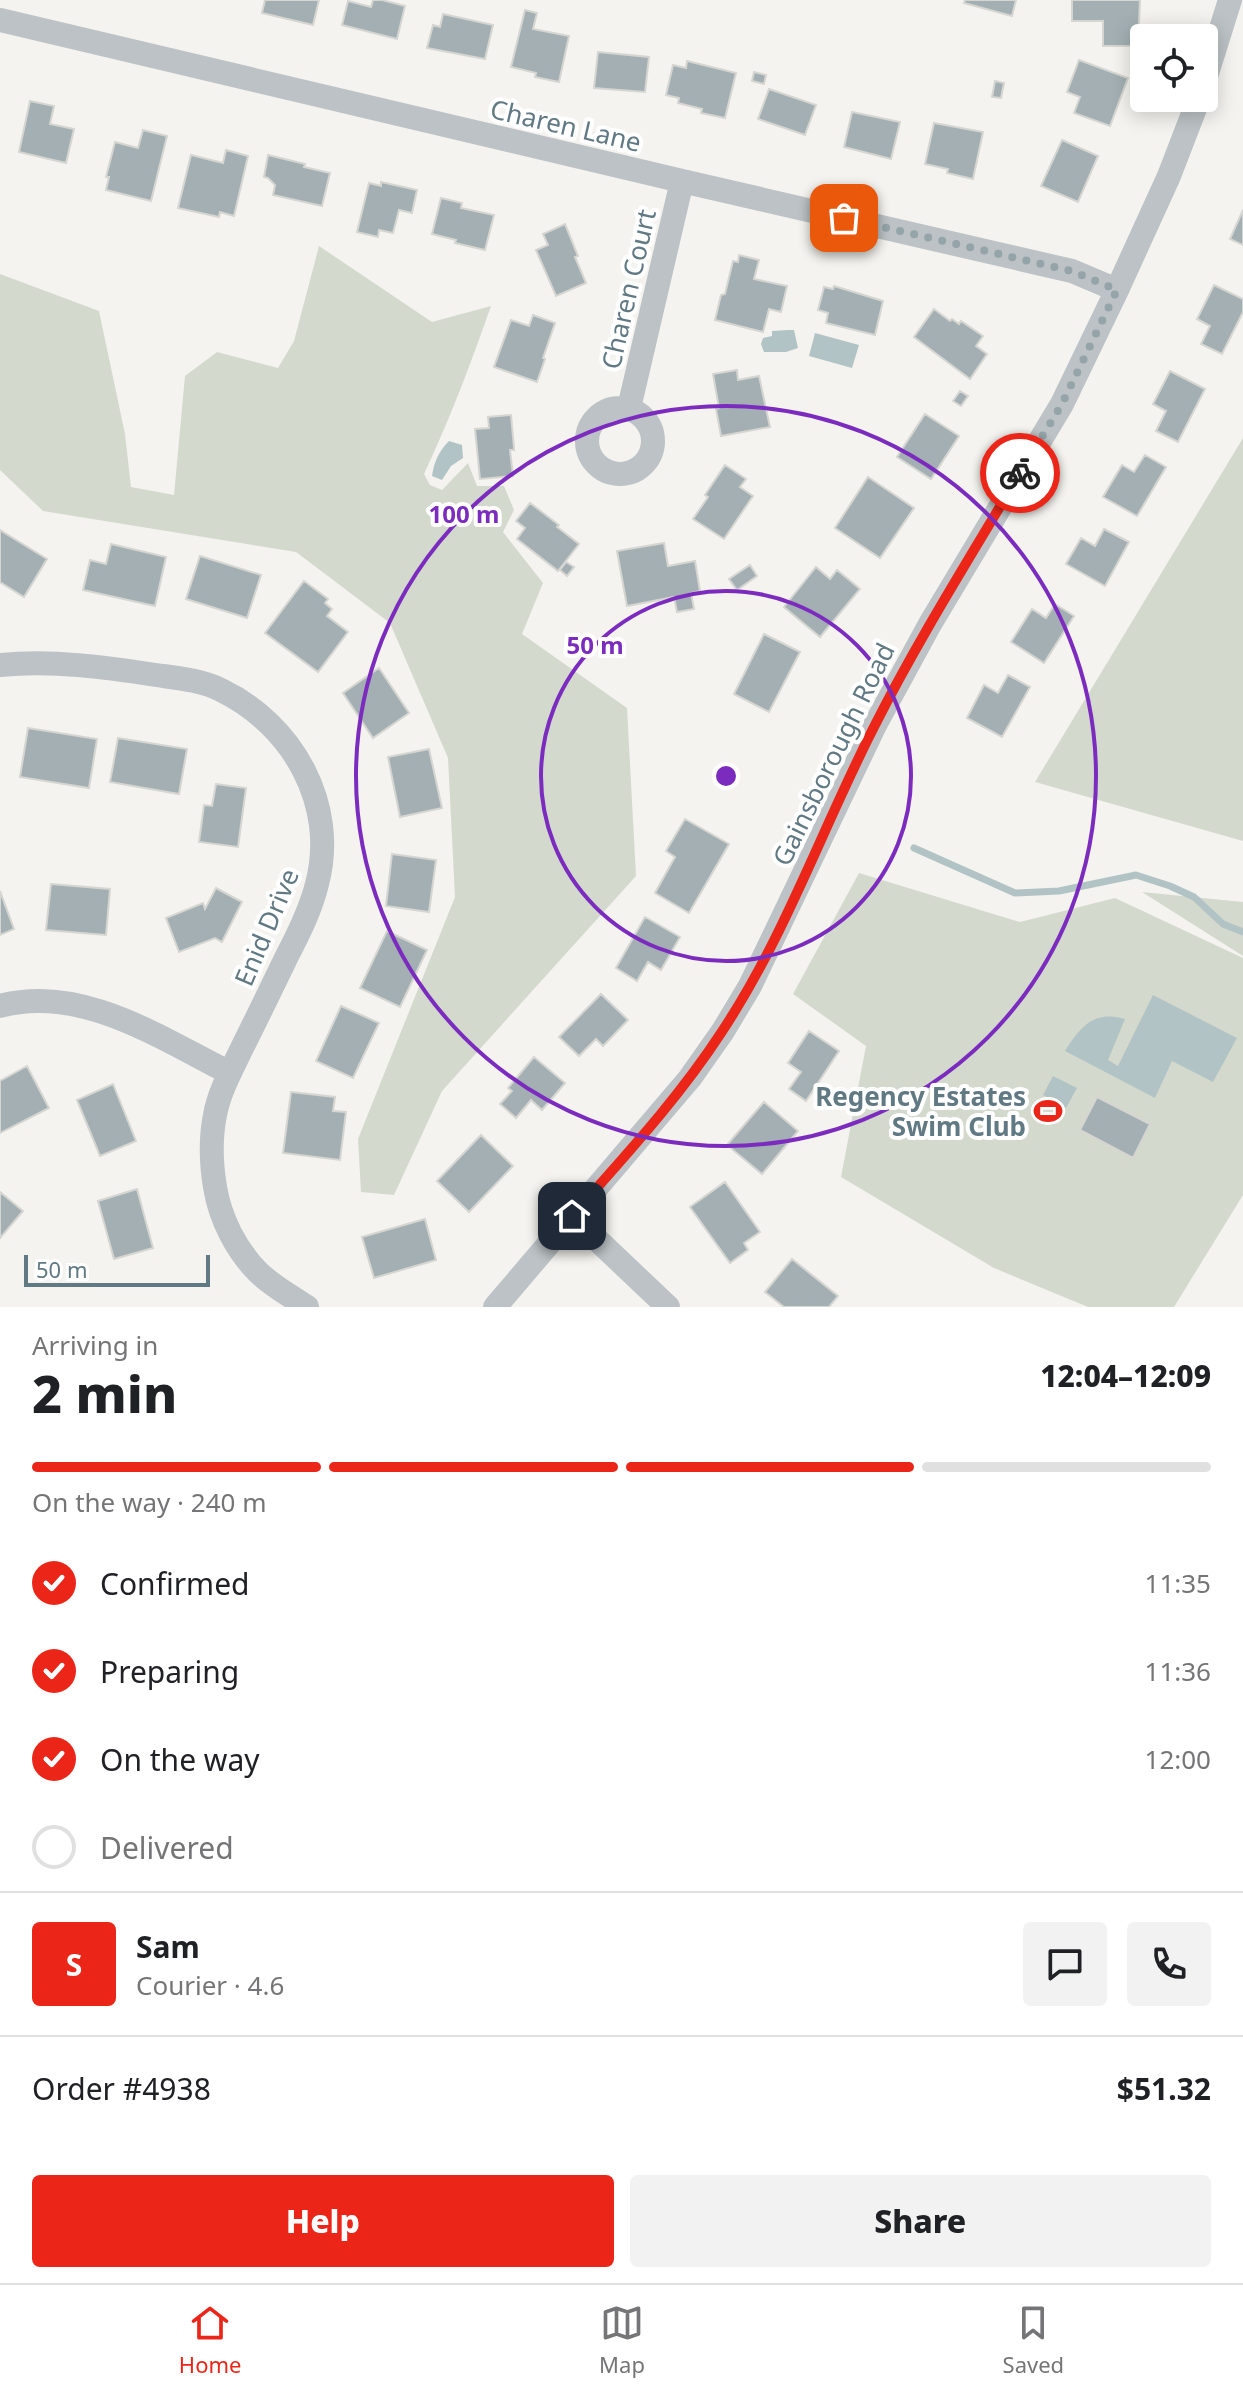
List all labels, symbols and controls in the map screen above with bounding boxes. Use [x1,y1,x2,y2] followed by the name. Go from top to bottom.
[1130,24,1218,112] map controls
[1130,24,1218,112] button: locate
[487,90,645,160] street label: Charen Lane
[810,184,878,252] pin
[822,196,866,240] icon: bag
[592,205,664,373] street label: Charen Court
[980,433,1060,513] courier
[998,451,1042,495] icon: bike
[429,497,499,530] text: 100 m
[566,628,624,661] text: 50 m
[763,637,903,871] street label: Gainsborough Road
[712,762,740,790] centre of rings
[225,863,307,991] street label: Enid Drive
[815,1078,1026,1144] place label: Regency Estates Swim Club
[1033,1096,1063,1126] sports icon: Regency Estates Swim Club
[538,1182,606,1250] pin
[550,1194,594,1238] icon: home
[24,1251,210,1287] scale bar
[36,1254,87,1284] text: 50 m
[32,1327,158,1363] text: Arriving in
[1040,1355,1211,1396] text: 12:04–12:09
[32,1357,177,1428] text: 2 min
[32,1484,266,1520] text: On the way · 240 m
[32,1561,76,1605] icon: check
[100,1563,250,1604] text: Confirmed
[1145,1565,1211,1601] text: 11:35
[32,1649,76,1693] icon: check
[100,1651,239,1692] text: Preparing
[1145,1653,1211,1689] text: 11:36
[32,1737,76,1781] icon: check
[100,1739,260,1780] text: On the way
[1145,1741,1211,1777] text: 12:00
[100,1827,234,1868] text: Delivered
[1023,1922,1107,2006] button: chat
[1127,1922,1211,2006] button: phone
[136,1926,200,1967] text: Sam
[66,1944,82,1985] text: S
[136,1967,284,2003] text: Courier · 4.6
[32,2068,211,2109] text: Order #4938
[1117,2068,1211,2109] text: $51.32
[32,2175,614,2267] button: Help
[630,2175,1211,2267] button: Share
[179,2301,241,2379] tab: Home
[599,2301,645,2379] tab: Map
[1003,2301,1064,2379] tab: Saved

